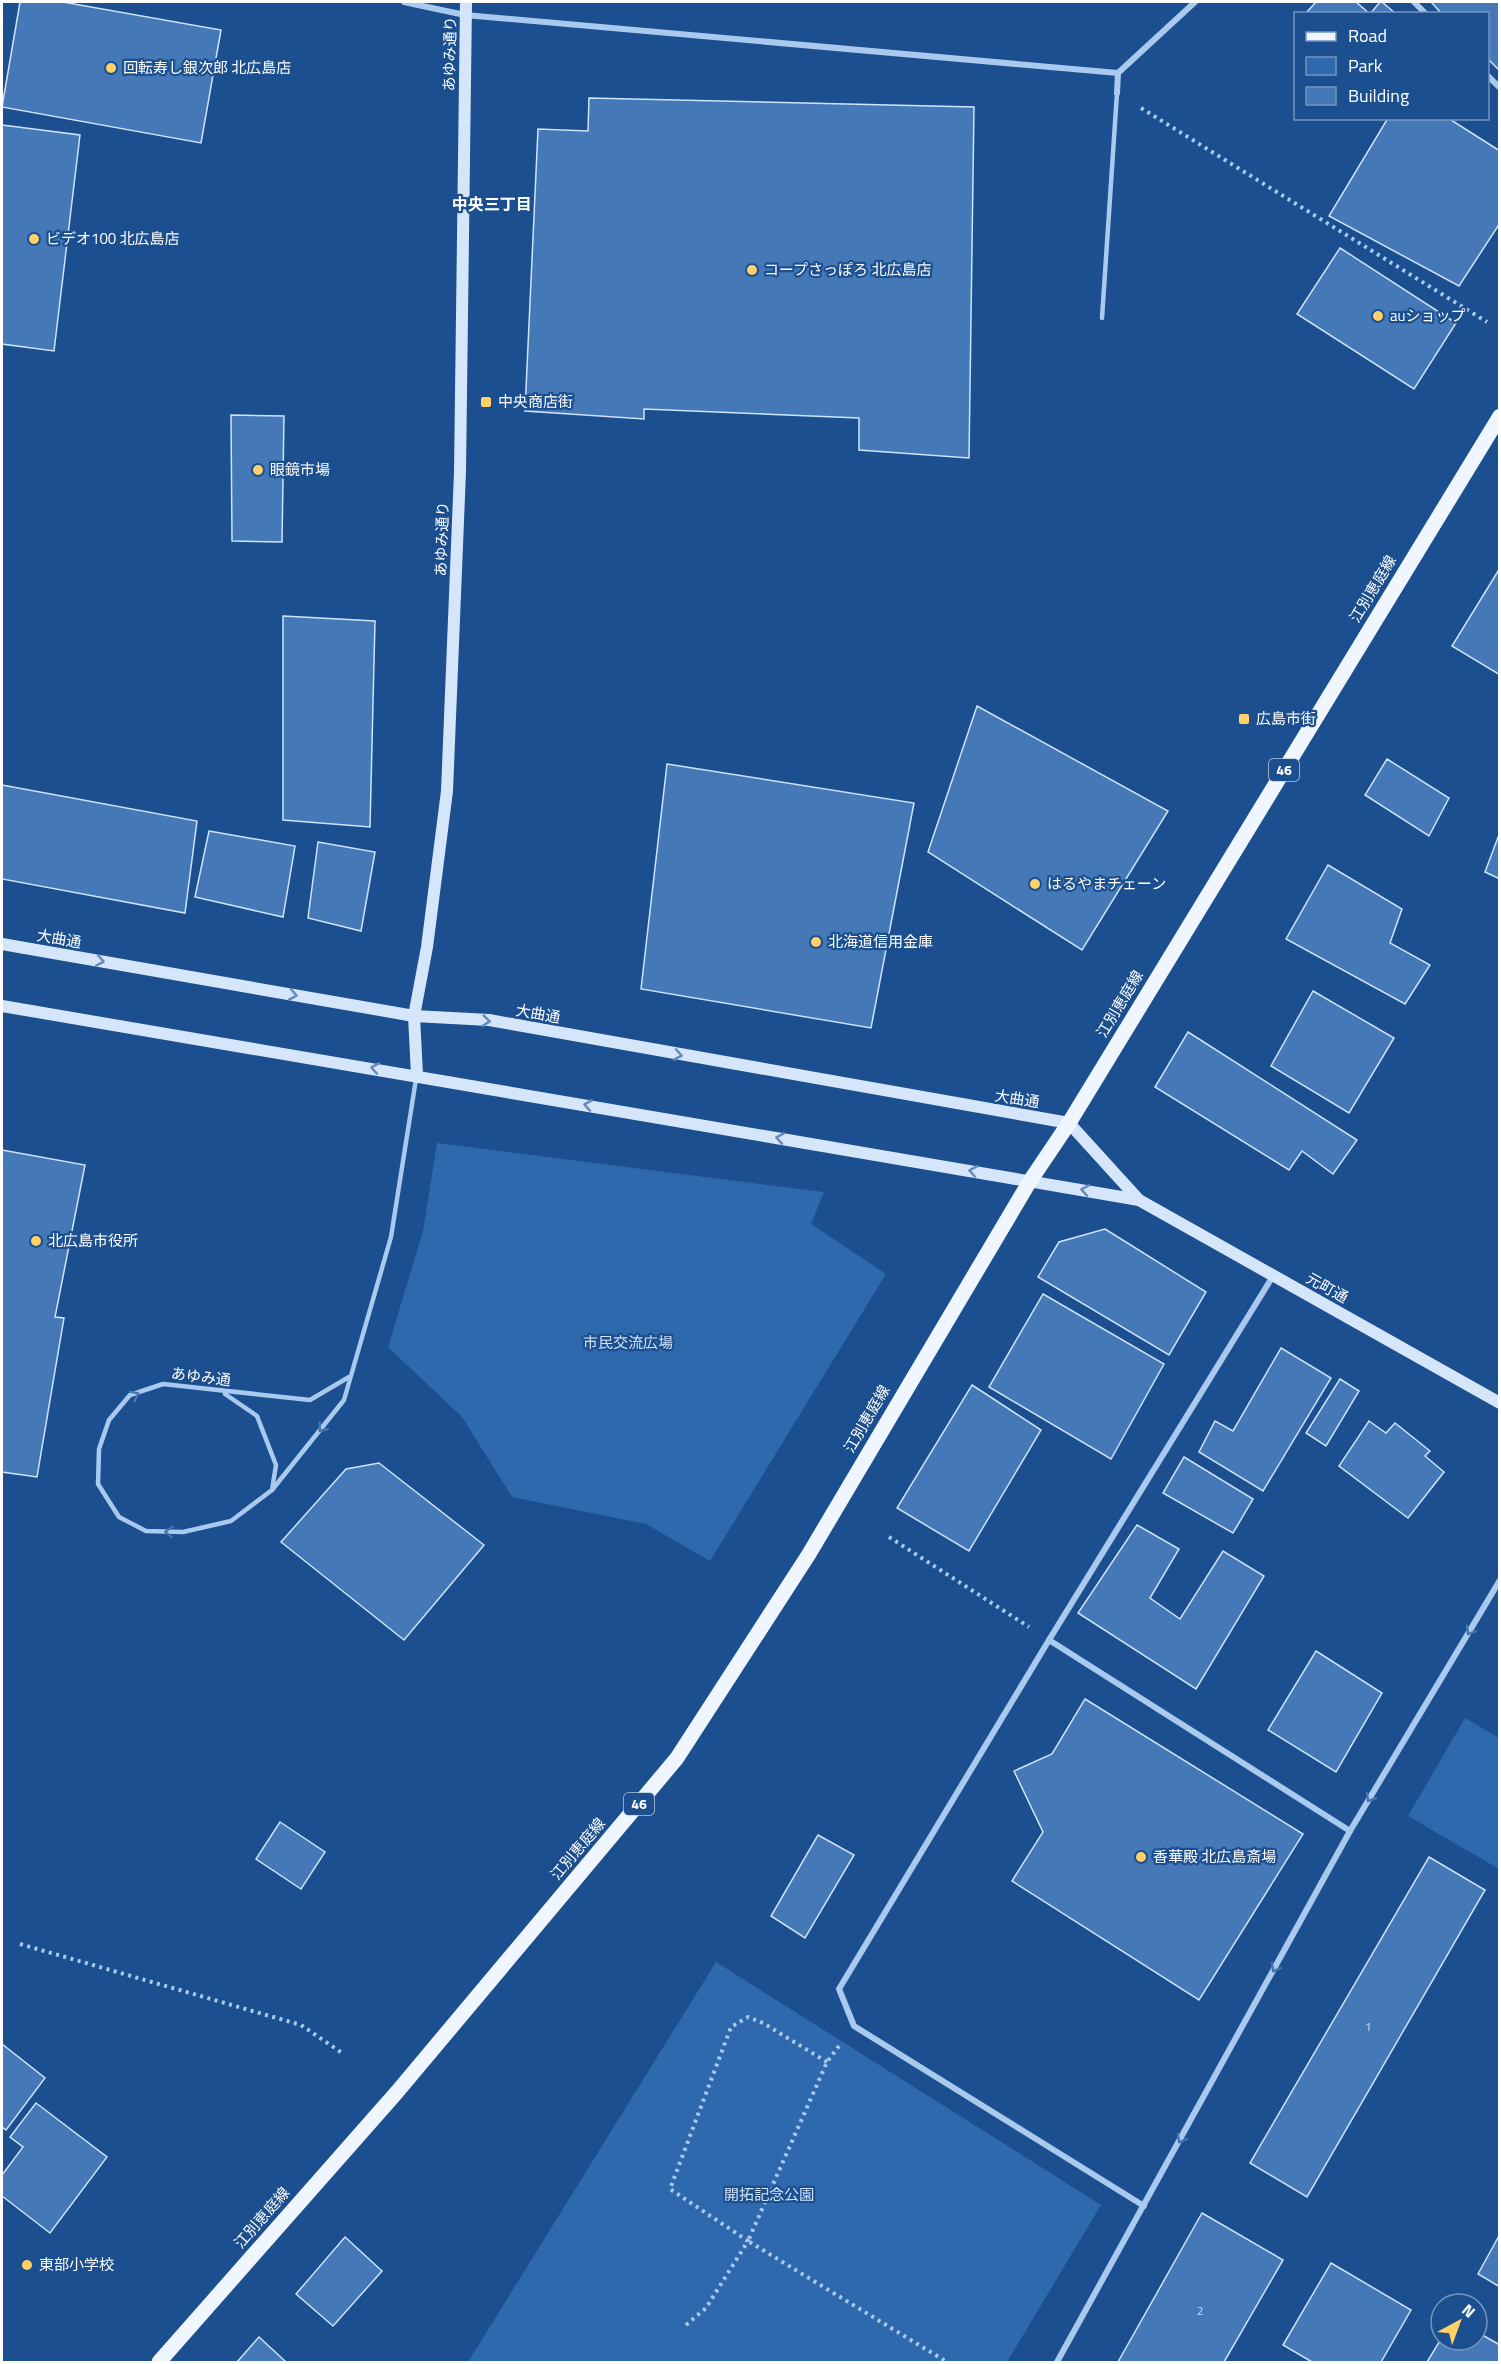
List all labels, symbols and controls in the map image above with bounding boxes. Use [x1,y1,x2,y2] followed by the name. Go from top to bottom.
[1294,12,1489,120] legend
[437,16,462,92] street label: あゆみ通り
[1348,22,1387,49] text: Road
[1348,52,1383,79] text: Park
[123,56,291,79] place label: 回転寿し銀次郎 北広島店
[104,61,118,75] marker: 回転寿し銀次郎 北広島店
[1348,82,1409,109] text: Building
[452,192,532,216] district label: 中央三丁目
[46,227,180,250] place label: ビデオ100 北広島店
[27,232,41,246] marker: ビデオ100 北広島店
[764,258,931,281] place label: コープさっぽろ 北広島店
[745,263,759,277] marker: コープさっぽろ 北広島店
[1390,304,1465,327] place label: auショップ
[1371,309,1385,323] marker: auショップ
[498,390,573,413] place label: 中央商店街
[479,395,493,409] marker: 中央商店街
[270,458,330,481] place label: 眼鏡市場
[251,463,265,477] marker: 眼鏡市場
[429,501,454,577] street label: あゆみ通り
[1343,551,1402,627] street label: 江別恵庭線
[1256,707,1316,730] place label: 広島市街
[1237,712,1251,726] marker: 広島市街
[1269,759,1299,781] road number: 46
[1047,872,1166,895] place label: はるやまチェーン
[1028,877,1042,891] marker: はるやまチェーン
[35,923,83,954] street label: 大曲通
[828,930,933,953] place label: 北海道信用金庫
[809,935,823,949] marker: 北海道信用金庫
[96,955,105,967] one-way arrow
[1090,966,1149,1042] street label: 江別恵庭線
[287,988,297,1001] one-way arrow
[514,998,562,1029] street label: 大曲通
[481,1014,490,1027] one-way arrow
[673,1048,682,1060] one-way arrow
[371,1062,381,1075] one-way arrow
[993,1084,1041,1113] street label: 大曲通
[584,1099,594,1112] one-way arrow
[776,1132,786,1145] one-way arrow
[968,1165,978,1178] one-way arrow
[1080,1185,1089,1197] one-way arrow
[48,1229,138,1252] place label: 北広島市役所
[29,1234,43,1248] marker: 北広島市役所
[1302,1267,1353,1309] street label: 元町通
[583,1331,673,1354] park label: 市民交流広場
[170,1361,232,1392] street label: あゆみ通
[838,1381,895,1457] street label: 江別恵庭線
[129,1391,140,1403] one-way arrow
[318,1421,329,1432] one-way arrow
[164,1525,173,1538] one-way arrow
[1465,1625,1477,1635] one-way arrow
[1366,1792,1377,1802] one-way arrow
[624,1793,654,1815] road number: 46
[545,1813,611,1885] street label: 江別恵庭線
[1153,1845,1276,1868] place label: 香華殿 北広島斎場
[1134,1850,1148,1864] marker: 香華殿 北広島斎場
[1271,1962,1282,1973] one-way arrow
[1365,2017,1371,2036] house number: 1
[1177,2133,1188,2143] one-way arrow
[228,2182,295,2254] street label: 江別恵庭線
[724,2183,814,2206] park label: 開拓記念公園
[39,2253,114,2276] place label: 東部小学校
[20,2258,34,2272] marker: 東部小学校
[1429,2292,1489,2352] north arrow
[1457,2298,1481,2323] text: N
[1197,2301,1203,2320] house number: 2

